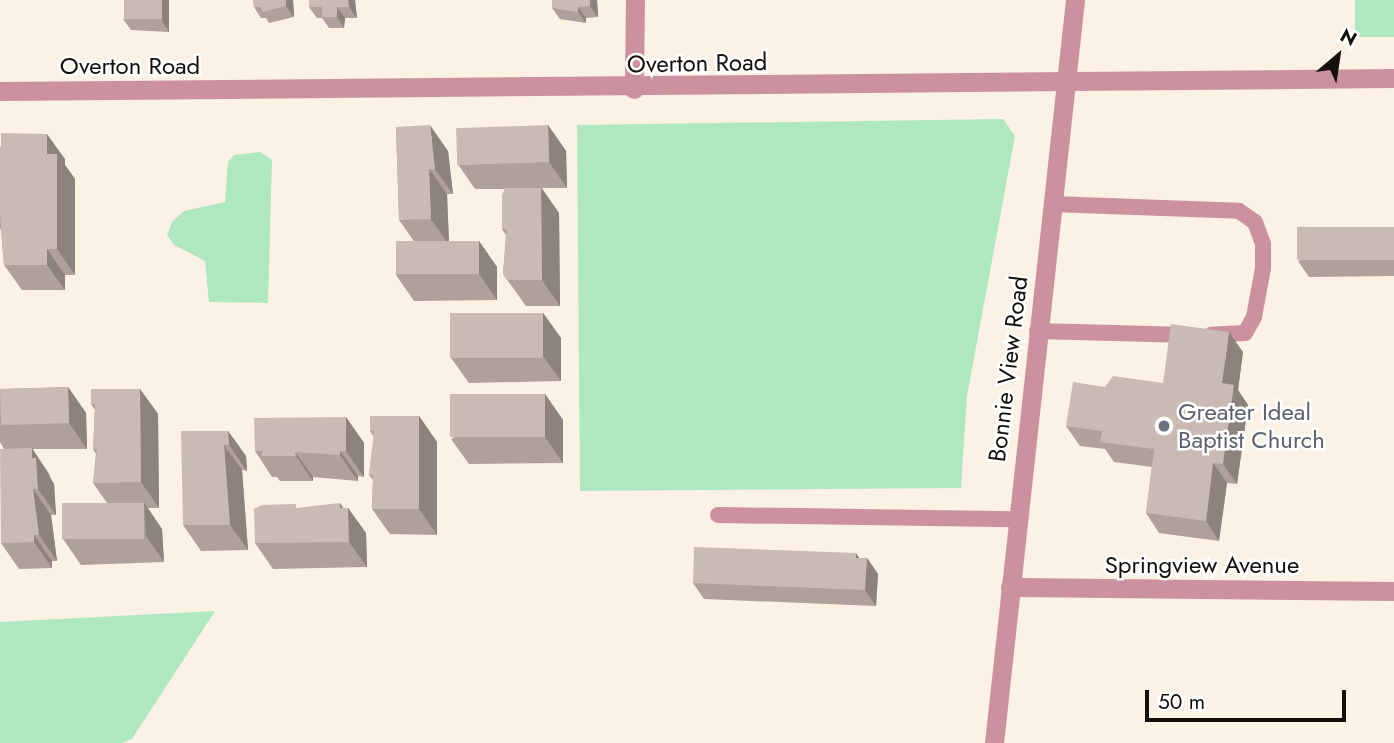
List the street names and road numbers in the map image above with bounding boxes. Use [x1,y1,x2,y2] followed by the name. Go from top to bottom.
[626,47,768,79] street label: Overton Road
[60,52,200,80] street label: Overton Road
[982,275,1034,463] street label: Bonnie View Road
[1105,551,1299,579] street label: Springview Avenue

